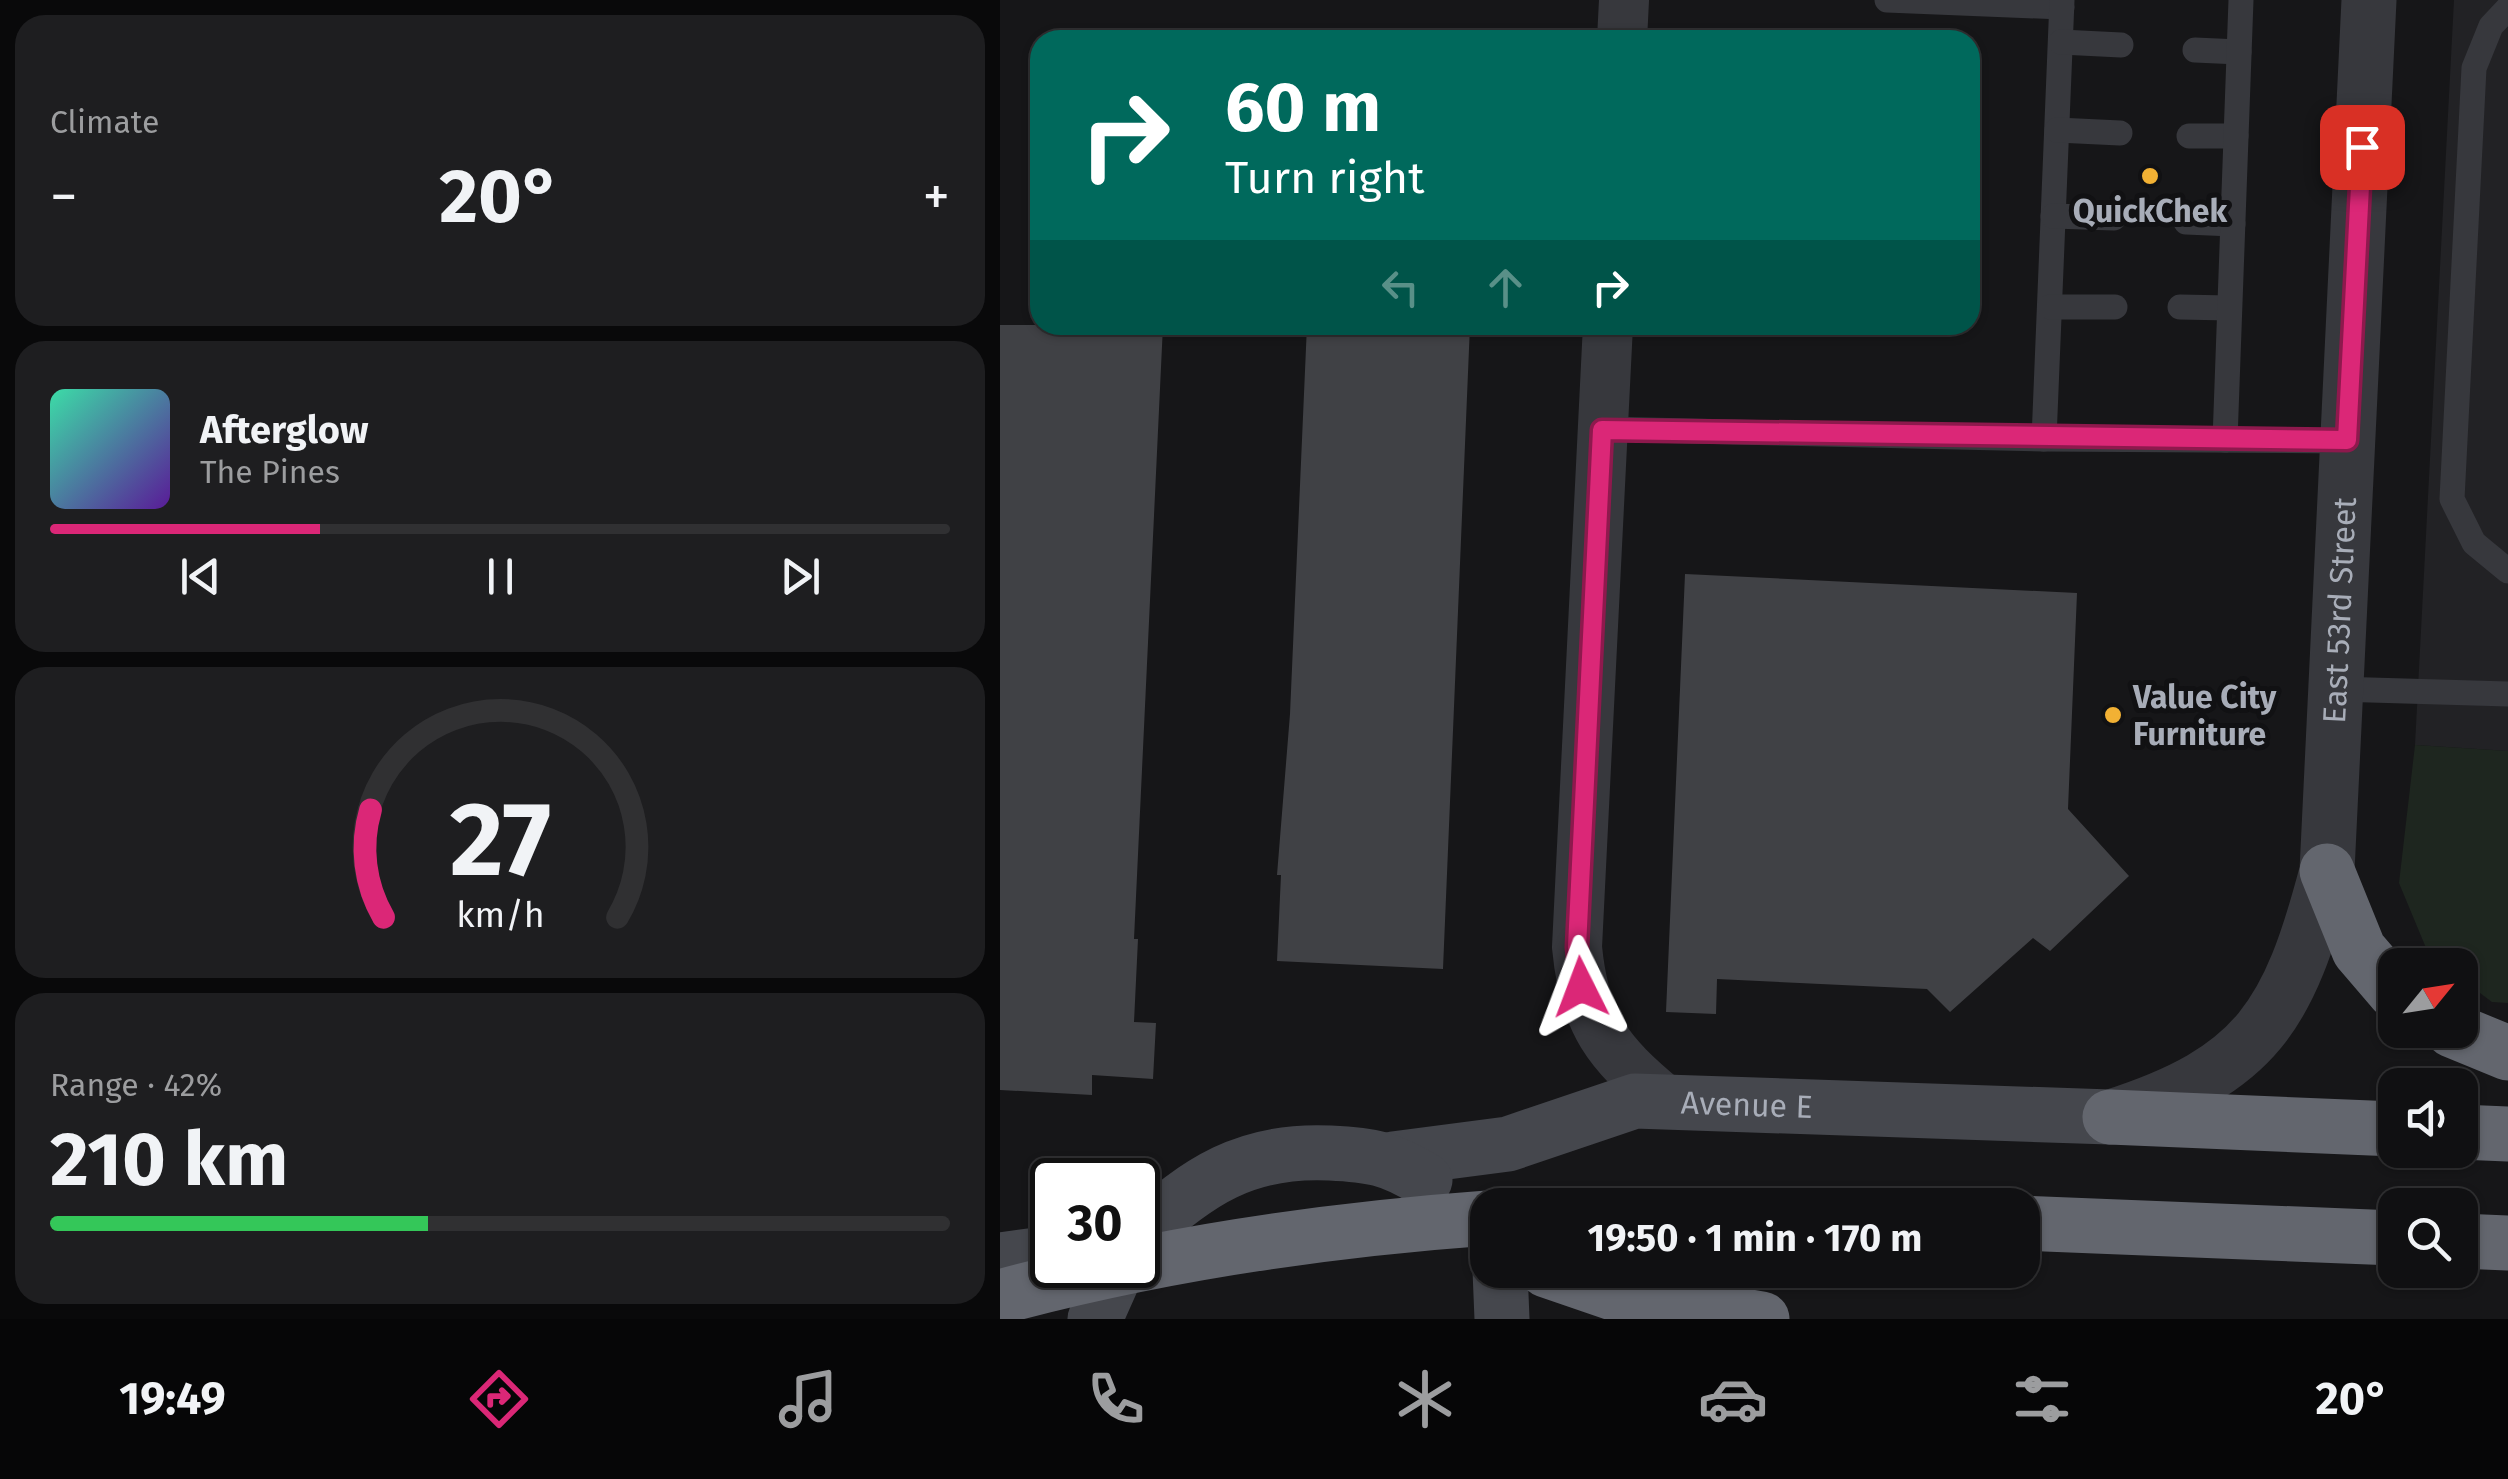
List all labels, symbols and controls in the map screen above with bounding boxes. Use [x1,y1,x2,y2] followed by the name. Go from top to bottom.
[1225,66,1381,150] text: 60 m
[1060,70,1190,200] icon: right
[50,103,159,141] text: Climate
[2320,105,2405,190] pin
[2335,120,2390,175] icon: arrive
[1225,151,1424,205] text: Turn right
[439,152,561,242] text: 20°
[50,164,78,230] text: −
[923,164,950,230] text: +
[2139,165,2161,187] marker: QuickChek
[2073,192,2227,230] place label: QuickChek
[1373,260,1428,315] icon: left
[1478,260,1533,315] icon: ahead
[1583,260,1638,315] icon: right
[200,407,368,453] text: Afterglow
[200,453,340,491] text: The Pines
[2315,496,2364,724] street label: East 53rd Street
[173,549,228,604] icon: previous
[473,549,528,604] icon: pause
[773,549,828,604] icon: next
[2132,678,2277,753] place label: Value City Furniture
[2102,704,2124,726] marker: Value City Furniture
[449,778,551,903] text: 27
[456,894,544,936] text: km/h
[1529,935,1633,1039] position arrow
[2378,948,2478,1048] north arrow
[2378,948,2478,1288] map controls
[50,1066,222,1104] text: Range · 42%
[2378,1068,2478,1168] button: sound
[1680,1084,1813,1126] street label: Avenue E
[50,1115,288,1205] text: 210 km
[1030,1158,1160,1288] speed limit sign: 30
[2378,1188,2478,1288] button: search
[1588,1215,1922,1261] text: 19:50 · 1 min · 170 m
[464,1364,534,1434] icon: directions
[773,1364,843,1434] icon: music
[1081,1364,1151,1434] icon: phone
[1390,1364,1460,1434] icon: climate
[1698,1364,1768,1434] icon: car
[2007,1364,2077,1434] icon: filters
[119,1372,226,1426] text: 19:49
[2316,1372,2389,1426] text: 20°

